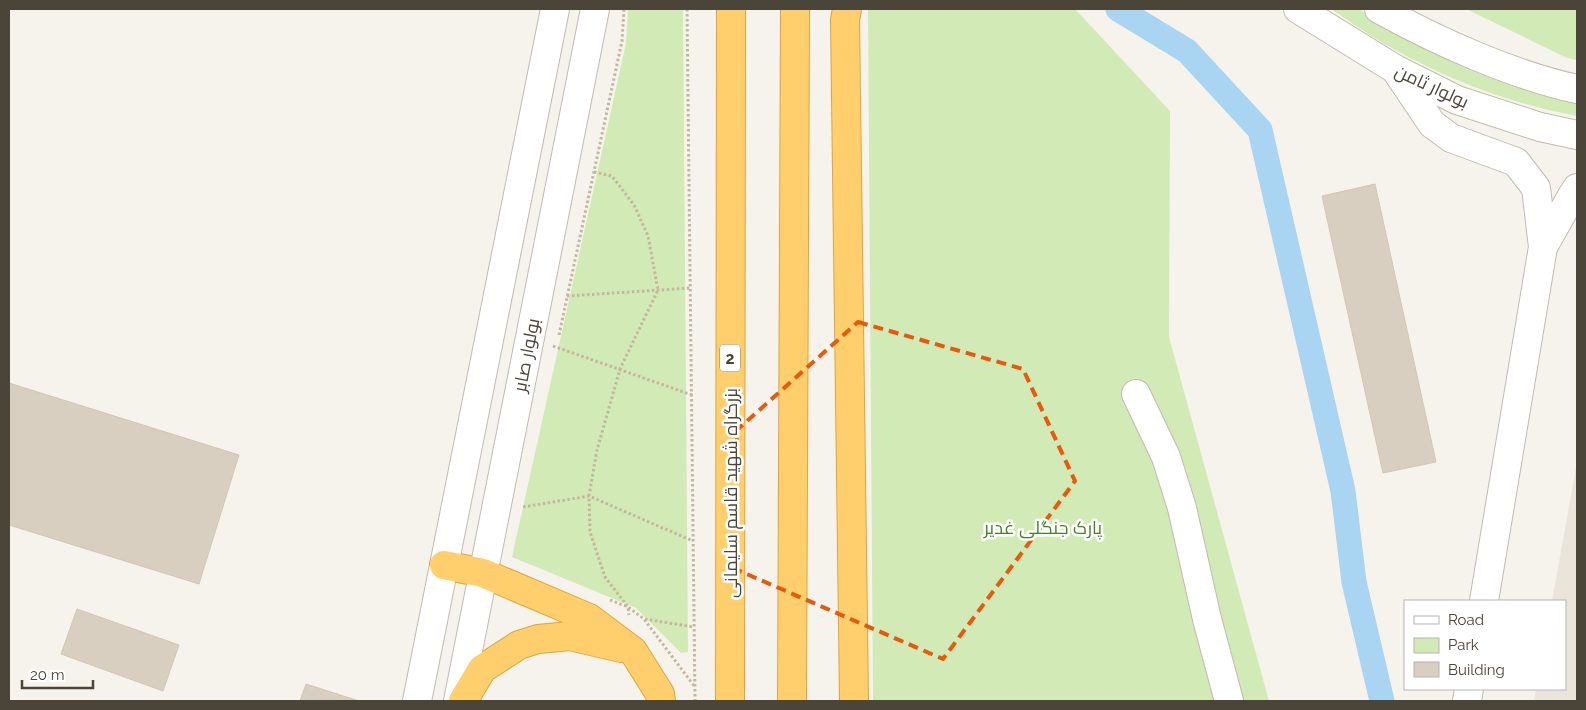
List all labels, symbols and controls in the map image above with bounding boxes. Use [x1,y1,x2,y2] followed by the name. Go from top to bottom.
[1391,60,1472,113] street label: بولوار ثامن
[508,316,544,395] street label: بولوار صابر
[720,344,740,372] road number: 2
[720,388,743,598] street label: بزرگراه شهید قاسم سلیمانی
[983,517,1102,540] park label: پارک جنگلی غدیر
[1404,600,1566,690] legend
[1448,611,1484,629] text: Road
[1448,636,1479,654] text: Park
[22,658,94,690] scale bar
[1448,661,1505,679] text: Building
[30,666,65,684] text: 20 m

